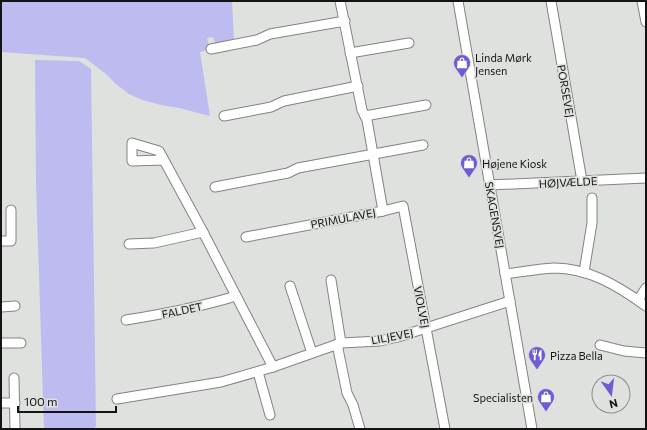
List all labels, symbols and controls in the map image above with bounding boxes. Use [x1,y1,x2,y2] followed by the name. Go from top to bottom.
[475,51,532,78] place label: Linda Mørk Jensen
[452,53,472,78] shop icon: Linda Mørk Jensen
[554,64,577,119] street label: PORSEVEJ
[459,153,479,178] shop icon: Højene Kiosk
[482,157,547,170] place label: Højene Kiosk
[538,174,598,191] street label: HØJVÆLDE
[482,181,507,250] street label: SKAGENSVEJ
[309,205,377,232] street label: PRIMULAVEJ
[411,285,432,329] street label: VIOLVEJ
[160,299,204,321] street label: FALDET
[370,326,414,347] street label: LILJEVEJ
[527,345,547,370] restaurant icon: Pizza Bella
[550,349,603,362] place label: Pizza Bella
[591,374,631,414] north arrow
[536,387,556,412] shop icon: Specialisten
[18,388,116,414] scale bar
[473,391,533,404] place label: Specialisten
[24,394,58,408] text: 100 m
[608,397,619,411] text: N

